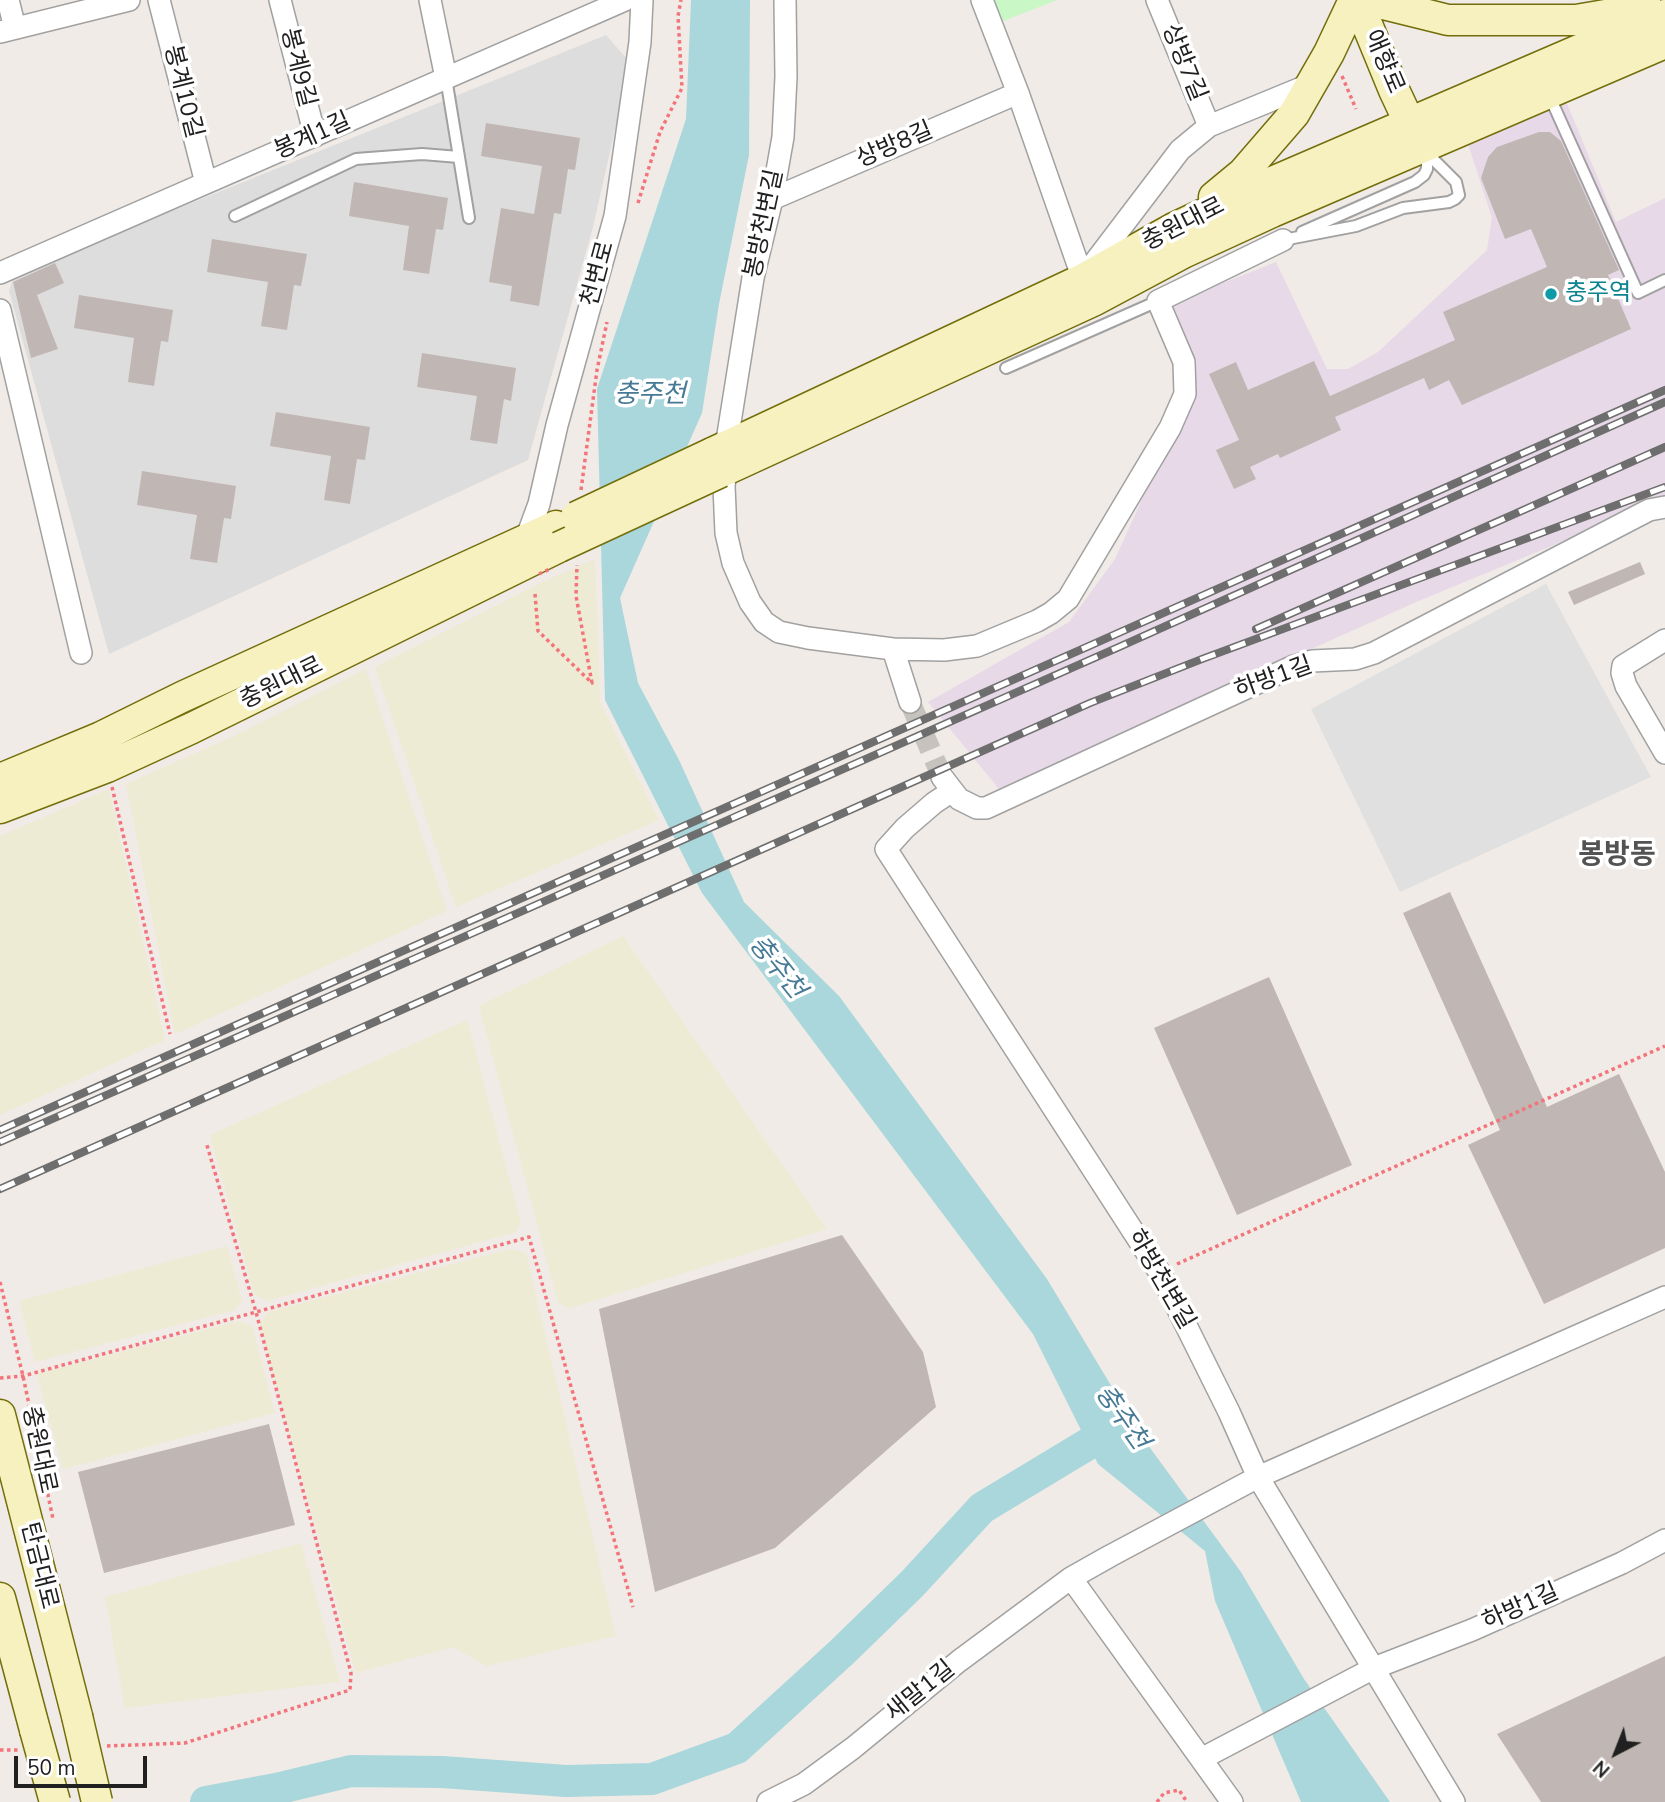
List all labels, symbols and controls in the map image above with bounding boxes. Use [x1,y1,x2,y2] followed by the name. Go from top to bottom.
[1155,20,1211,106] street label: 상방7길
[273,25,321,111] street label: 봉계9길
[1357,26,1409,98] street label: 애향로
[157,42,207,142] street label: 봉계10길
[270,107,356,167] street label: 봉계1길
[852,117,938,175] street label: 상방8길
[739,167,791,281] street label: 봉방천변길
[1138,192,1230,258] street label: 충원대로
[577,238,621,310] street label: 천변로
[1565,280,1631,308] place label: 충주역
[1543,286,1559,302] marker: 충주역
[614,380,686,412] water label: 충주천
[236,652,328,716] street label: 충원대로
[1231,652,1317,706] street label: 하방1길
[1578,839,1656,873] district label: 봉방동
[741,930,811,1006] water label: 충주천
[1120,1225,1200,1335] street label: 하방천변길
[1088,1380,1154,1456] water label: 충주천
[15,1404,61,1496] street label: 충원대로
[13,1520,63,1612] street label: 탄금대로
[1478,1578,1564,1638] street label: 하방1길
[881,1655,961,1729] street label: 새말1길
[1581,1718,1651,1788] north arrow
[18,1742,150,1786] scale bar
[27,1754,76,1782] text: 50 m
[1588,1754,1616,1783] text: N

